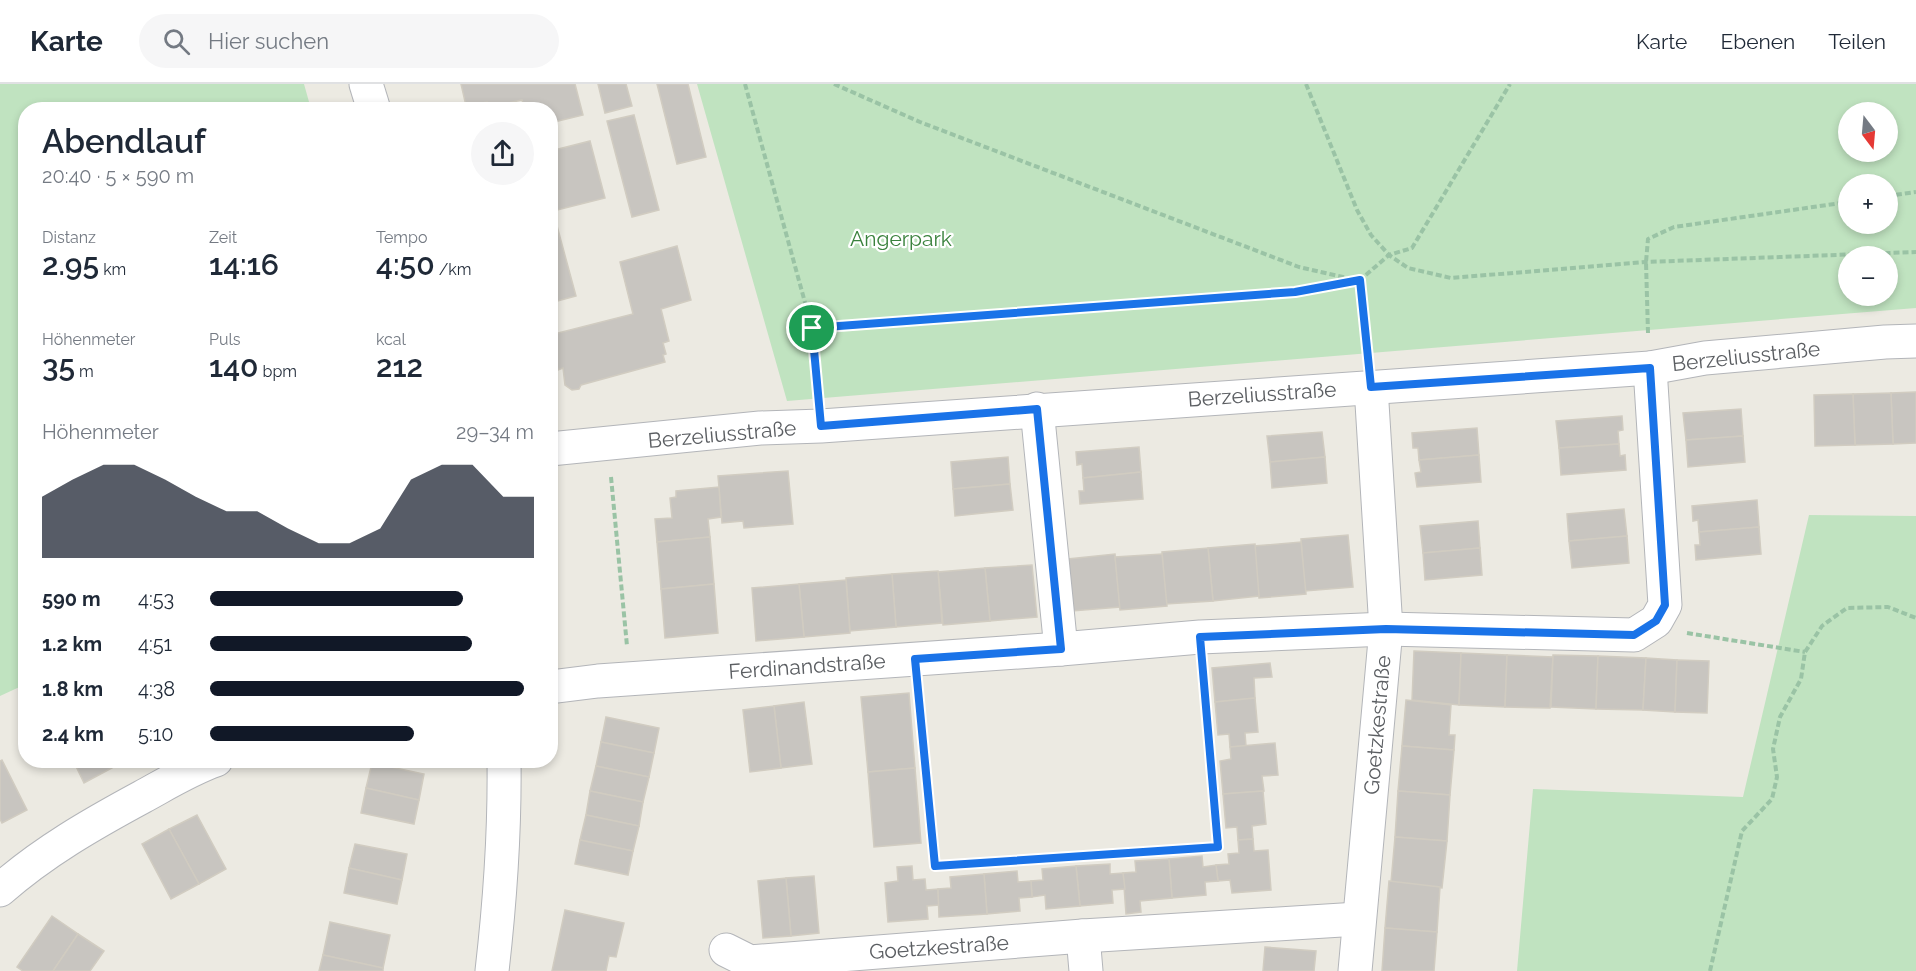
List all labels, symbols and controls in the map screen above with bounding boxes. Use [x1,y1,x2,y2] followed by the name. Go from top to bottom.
[139,14,559,68] search box
[30,25,103,58] text: Karte
[160,25,193,58] icon: search
[208,28,329,54] text: Hier suchen
[1636,29,1687,54] text: Karte
[1720,29,1795,54] text: Ebenen
[1828,29,1886,54] text: Teilen
[1838,102,1898,162] north arrow
[1838,102,1898,306] map controls
[42,122,206,161] text: Abendlauf
[471,122,534,185] button: share
[42,164,194,188] text: 20:40 · 5 × 590 m
[1838,174,1898,234] button: +
[850,226,952,251] park label: Angerpark
[42,228,96,247] text: Distanz
[209,228,237,247] text: Zeit
[376,228,427,247] text: Tempo
[1838,246,1898,306] button: −
[42,247,99,282] text: 2.95
[209,247,279,282] text: 14:16
[376,247,435,282] text: 4:50
[99,260,126,279] text: km
[435,260,472,279] text: /km
[786,302,837,353] pin
[795,311,828,344] icon: arrive
[42,330,136,349] text: Höhenmeter
[209,330,241,349] text: Puls
[376,330,406,349] text: kcal
[1671,336,1821,376] street label: Berzeliusstraße
[42,349,75,384] text: 35
[209,349,258,384] text: 140
[376,349,423,384] text: 212
[75,362,94,381] text: m
[258,362,297,381] text: bpm
[1187,376,1337,412] street label: Berzeliusstraße
[647,415,797,453] street label: Berzeliusstraße
[42,420,159,444] text: Höhenmeter
[456,420,534,444] text: 29–34 m
[42,587,101,611] text: 590 m
[138,587,174,611] text: 4:53
[42,632,102,656] text: 1.2 km
[138,632,172,656] text: 4:51
[728,648,886,684] street label: Ferdinandstraße
[1358,654,1396,796] street label: Goetzkestraße
[42,677,103,701] text: 1.8 km
[138,677,175,701] text: 4:38
[42,722,104,746] text: 2.4 km
[138,722,173,746] text: 5:10
[868,930,1010,964] street label: Goetzkestraße

